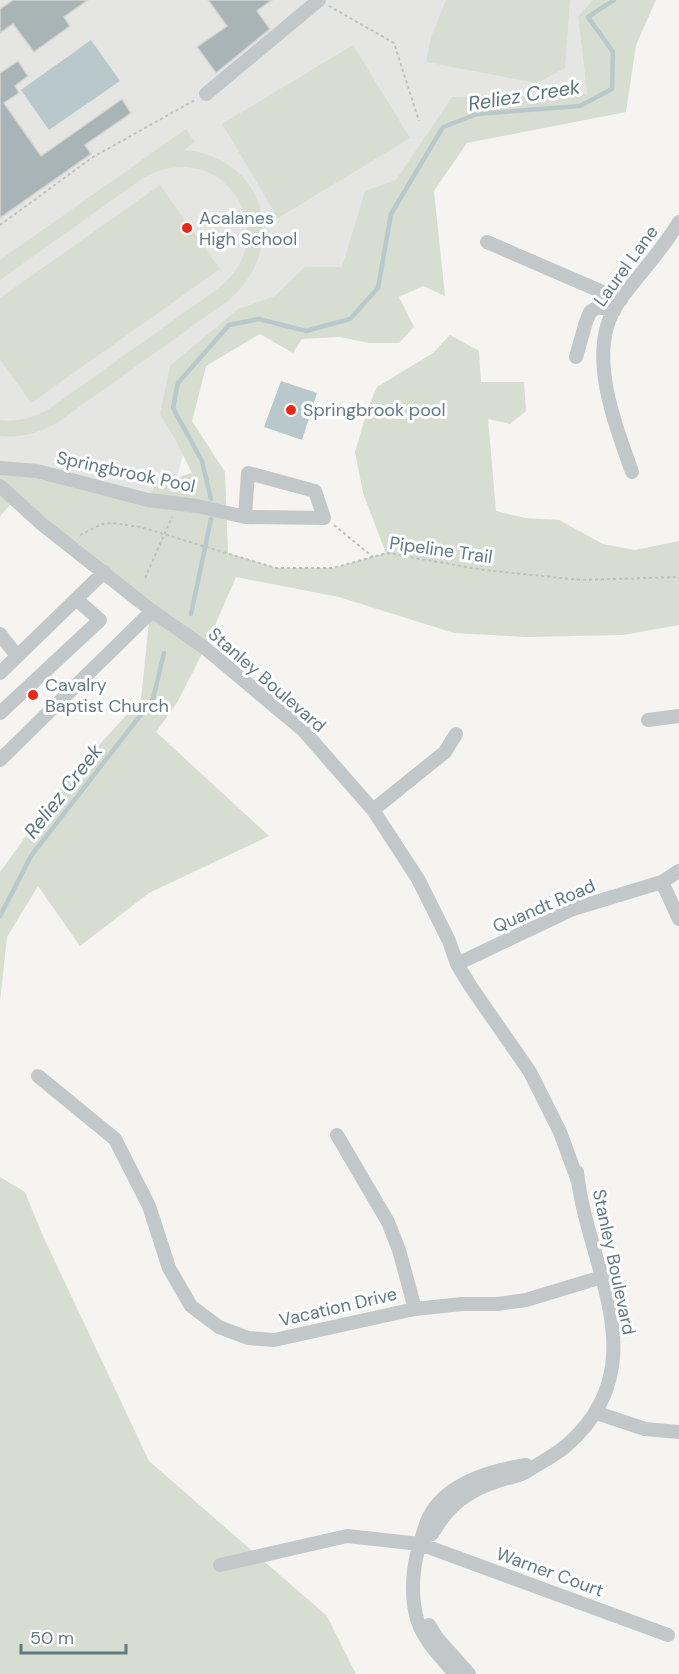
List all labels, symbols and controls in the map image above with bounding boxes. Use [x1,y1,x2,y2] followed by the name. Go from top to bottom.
[466,73,583,117] water label: Reliez Creek
[199,206,297,251] place label: Acalanes High School
[180,221,194,235] marker: Acalanes High School
[588,221,664,311] street label: Laurel Lane
[303,398,446,422] place label: Springbrook pool
[284,403,298,417] marker: Springbrook pool
[54,446,198,498] street label: Springbrook Pool
[388,531,494,569] street label: Pipeline Trail
[203,622,331,738] street label: Stanley Boulevard
[45,673,169,718] place label: Cavalry Baptist Church
[26,688,40,702] marker: Cavalry Baptist Church
[18,738,109,844] water label: Reliez Creek
[489,874,599,938] street label: Quandt Road
[587,1187,641,1337] street label: Stanley Boulevard
[277,1282,399,1332] street label: Vacation Drive
[493,1541,607,1603] street label: Warner Court
[21,1617,126,1655] scale bar
[30,1626,74,1650] text: 50 m

